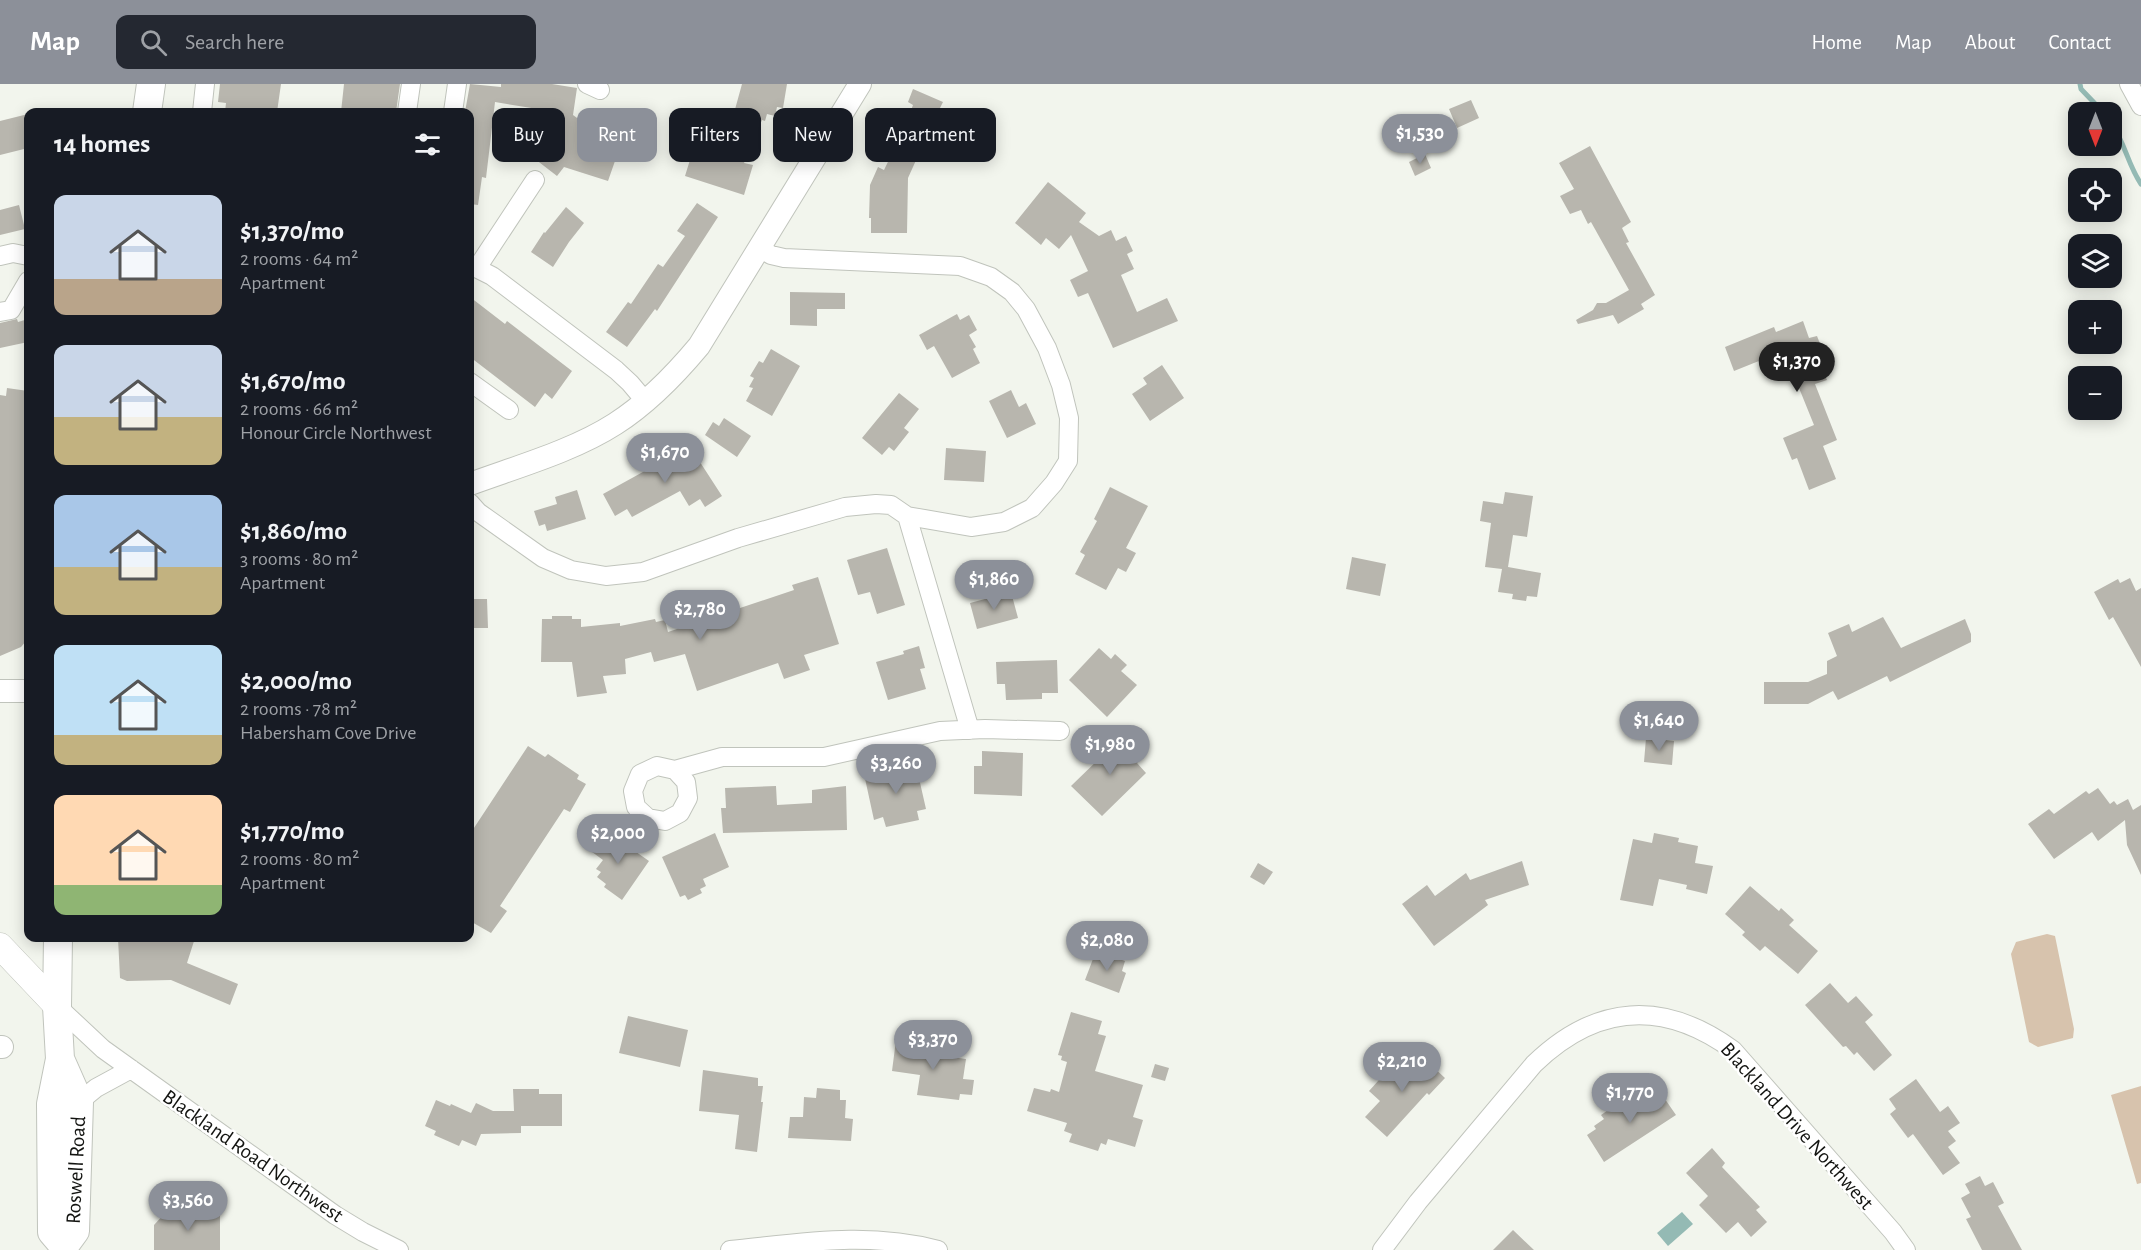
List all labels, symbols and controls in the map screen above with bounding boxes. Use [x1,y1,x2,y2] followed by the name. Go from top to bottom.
[116,15,536,69] search box
[137,26,170,59] icon: search
[30,28,80,56] text: Map
[185,31,284,53] text: Search here
[1811,32,1862,53] text: Home
[1895,32,1932,53] text: Map
[1965,32,2015,53] text: About
[2048,32,2111,53] text: Contact
[2068,102,2122,156] north arrow
[2068,102,2122,420] map controls
[492,108,565,162] chip: Buy
[577,108,657,162] chip: Rent
[669,108,761,162] chip: Filters
[773,108,853,162] chip: New
[865,108,996,162] chip: Apartment
[1371,114,1469,165] pin: $1,530
[1396,123,1444,143] text: $1,530
[411,128,444,161] icon: filters
[54,131,150,157] text: 14 homes
[2068,168,2122,222] button: locate
[240,218,344,244] text: $1,370/mo
[102,219,174,291] icon: home
[2068,234,2122,288] button: layers
[240,249,358,269] text: 2 rooms · 64 m²
[240,273,325,293] text: Apartment
[2068,300,2122,354] button: +
[1748,342,1846,393] pin: $1,370
[1773,351,1821,371] text: $1,370
[2068,366,2122,420] button: −
[240,368,346,394] text: $1,670/mo
[102,369,174,441] icon: home
[240,399,358,419] text: 2 rooms · 66 m²
[240,423,432,443] text: Honour Circle Northwest
[616,433,714,484] pin: $1,670
[640,442,690,462] text: $1,670
[240,518,347,544] text: $1,860/mo
[102,519,174,591] icon: home
[240,549,358,569] text: 3 rooms · 80 m²
[945,560,1043,611] pin: $1,860
[969,569,1019,589] text: $1,860
[240,573,325,593] text: Apartment
[651,590,749,641] pin: $2,780
[674,599,726,619] text: $2,780
[240,668,352,694] text: $2,000/mo
[102,669,174,741] icon: home
[240,699,357,719] text: 2 rooms · 78 m²
[1610,701,1708,752] pin: $1,640
[1634,710,1684,730] text: $1,640
[240,723,416,743] text: Habersham Cove Drive
[1061,725,1159,776] pin: $1,980
[1085,734,1135,754] text: $1,980
[847,744,945,795] pin: $3,260
[870,753,922,773] text: $3,260
[569,814,667,865] pin: $2,000
[240,818,344,844] text: $1,770/mo
[102,819,174,891] icon: home
[591,823,645,843] text: $2,000
[240,849,359,869] text: 2 rooms · 80 m²
[240,873,325,893] text: Apartment
[1058,921,1156,972] pin: $2,080
[1080,930,1134,950] text: $2,080
[884,1020,982,1071] pin: $3,370
[908,1029,958,1049] text: $3,370
[1717,1038,1878,1214] street label: Blackland Drive Northwest
[1353,1042,1451,1093] pin: $2,210
[1377,1051,1427,1071] text: $2,210
[1581,1073,1679,1124] pin: $1,770
[1606,1082,1654,1102] text: $1,770
[159,1086,347,1226] street label: Blackland Road Northwest
[63,1115,89,1225] street label: Roswell Road
[139,1181,237,1232] pin: $3,560
[163,1190,213,1210] text: $3,560

